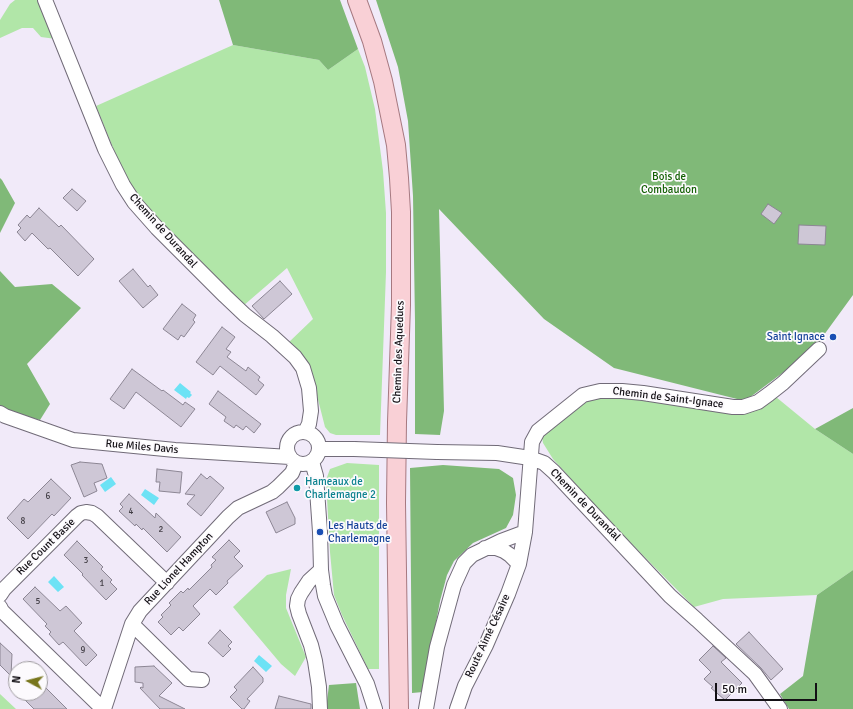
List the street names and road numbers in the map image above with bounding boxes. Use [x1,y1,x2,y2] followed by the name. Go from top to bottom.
[126,191,200,271] street label: Chemin de Durandal
[391,300,407,404] street label: Chemin des Aqueducs
[612,385,724,411] street label: Chemin de Saint-Ignace
[105,437,179,457] street label: Rue Miles Davis
[547,466,623,544] street label: Chemin de Durandal
[14,516,78,578] street label: Rue Count Basie
[142,530,216,608] street label: Rue Lionel Hampton
[463,592,513,680] street label: Route Aimé Césaire

